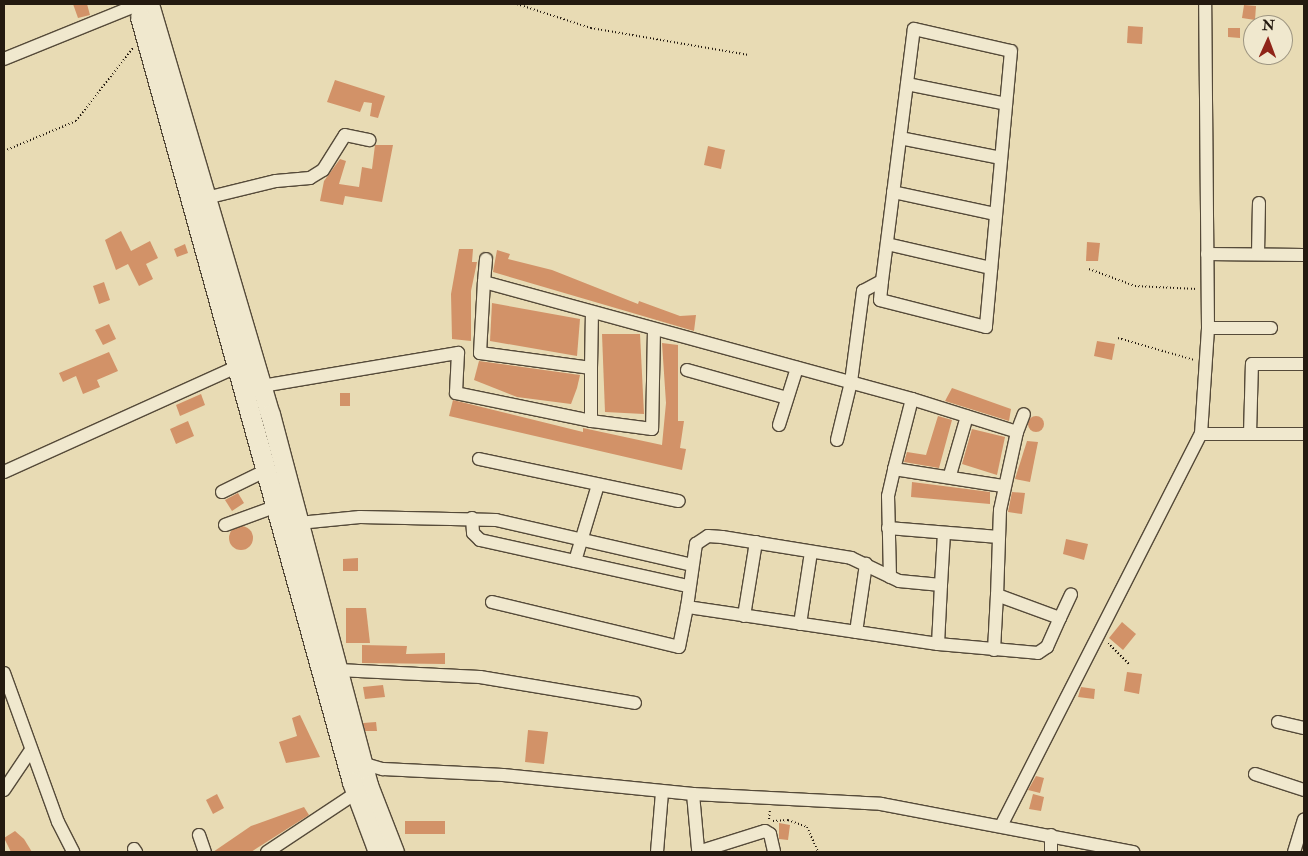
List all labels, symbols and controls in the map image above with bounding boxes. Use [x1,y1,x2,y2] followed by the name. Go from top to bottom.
[1243,15,1293,65] north arrow
[1262,17,1275,34] text: N

